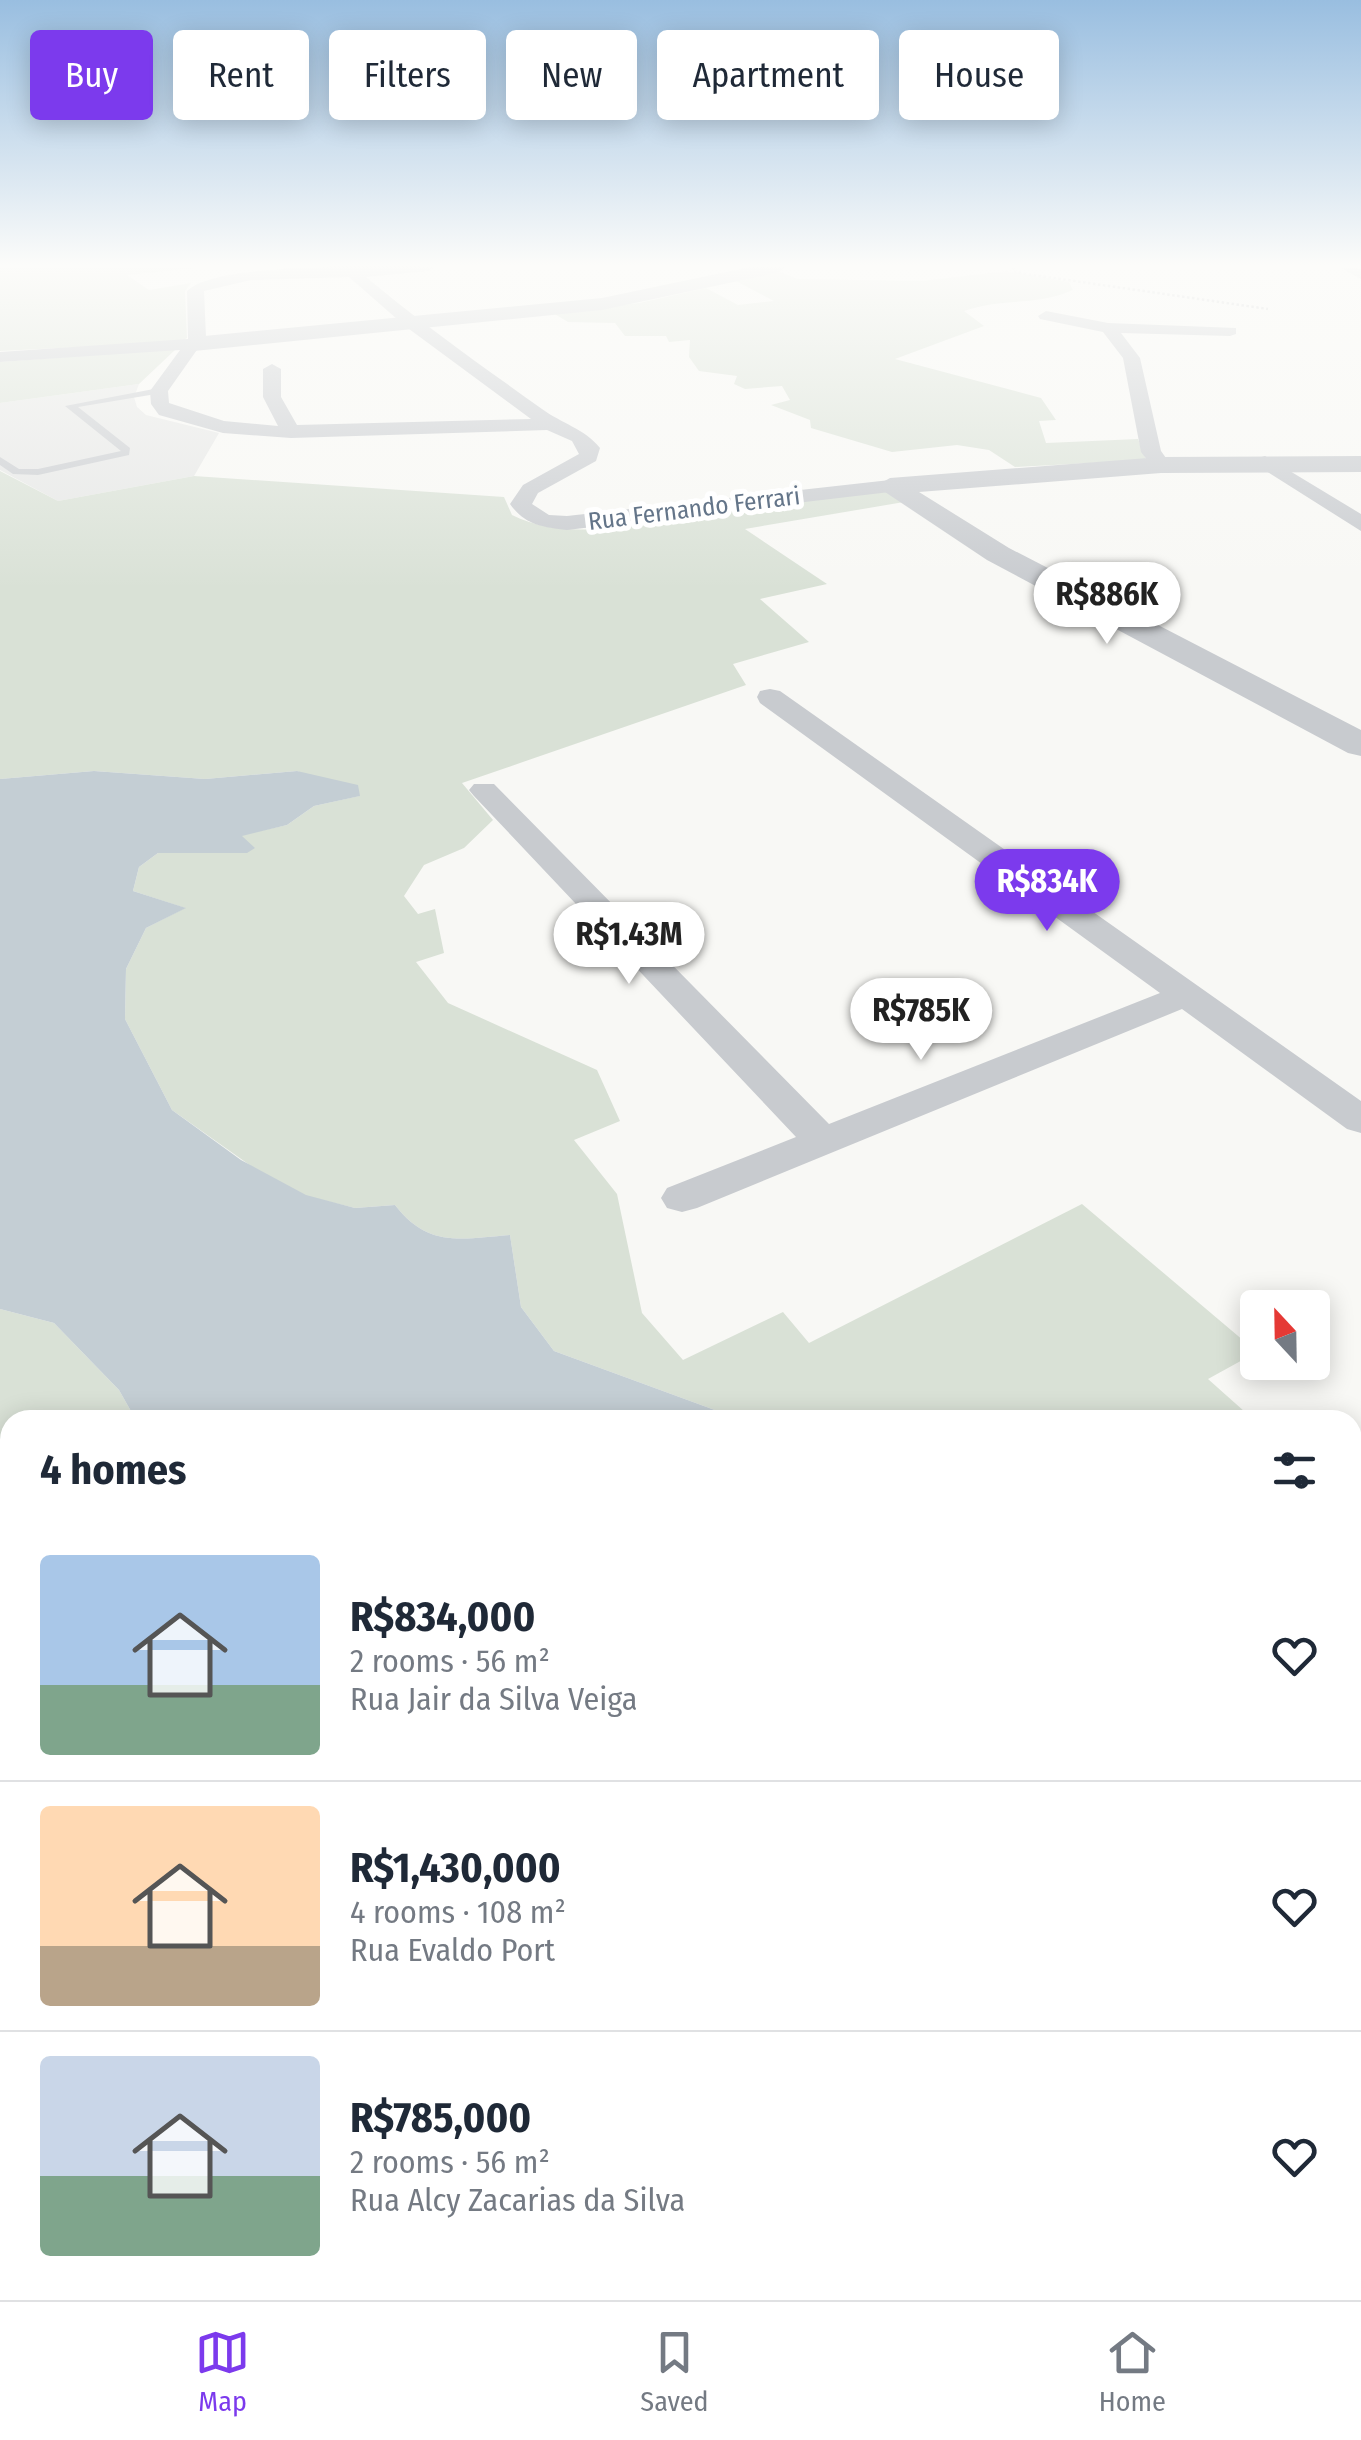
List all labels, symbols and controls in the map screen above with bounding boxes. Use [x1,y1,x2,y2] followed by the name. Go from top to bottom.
[30,30,153,120] chip: Buy
[173,30,309,120] chip: Rent
[329,30,486,120] chip: Filters
[506,30,637,120] chip: New
[657,30,879,120] chip: Apartment
[899,30,1059,120] chip: House
[586,481,802,537] street label: Rua Fernando Ferrari
[1026,562,1188,647] pin: R$886K
[1056,575,1158,613] text: R$886K
[966,849,1128,934] pin: R$834K
[997,862,1097,900] text: R$834K
[537,902,721,987] pin: R$1.43M
[576,915,682,953] text: R$1.43M
[840,978,1002,1063] pin: R$785K
[872,991,970,1029] text: R$785K
[1240,1290,1330,1380] north arrow
[1240,1290,1330,1380] map controls
[1267,1443,1322,1498] icon: filters
[40,1445,187,1495] text: 4 homes
[350,1592,535,1642] text: R$834,000
[120,1595,240,1715] icon: home
[1267,1628,1322,1683] icon: heart
[350,1642,550,1680] text: 2 rooms · 56 m²
[350,1680,637,1718] text: Rua Jair da Silva Veiga
[350,1843,561,1893] text: R$1,430,000
[120,1846,240,1966] icon: home
[1267,1879,1322,1934] icon: heart
[350,1893,566,1931] text: 4 rooms · 108 m²
[350,1931,555,1969] text: Rua Evaldo Port
[350,2093,531,2143] text: R$785,000
[120,2096,240,2216] icon: home
[1267,2129,1322,2184] icon: heart
[350,2143,550,2181] text: 2 rooms · 56 m²
[350,2181,685,2219] text: Rua Alcy Zacarias da Silva
[195,2325,250,2418] tab: Map
[640,2325,709,2418] tab: Saved
[1099,2325,1166,2418] tab: Home

